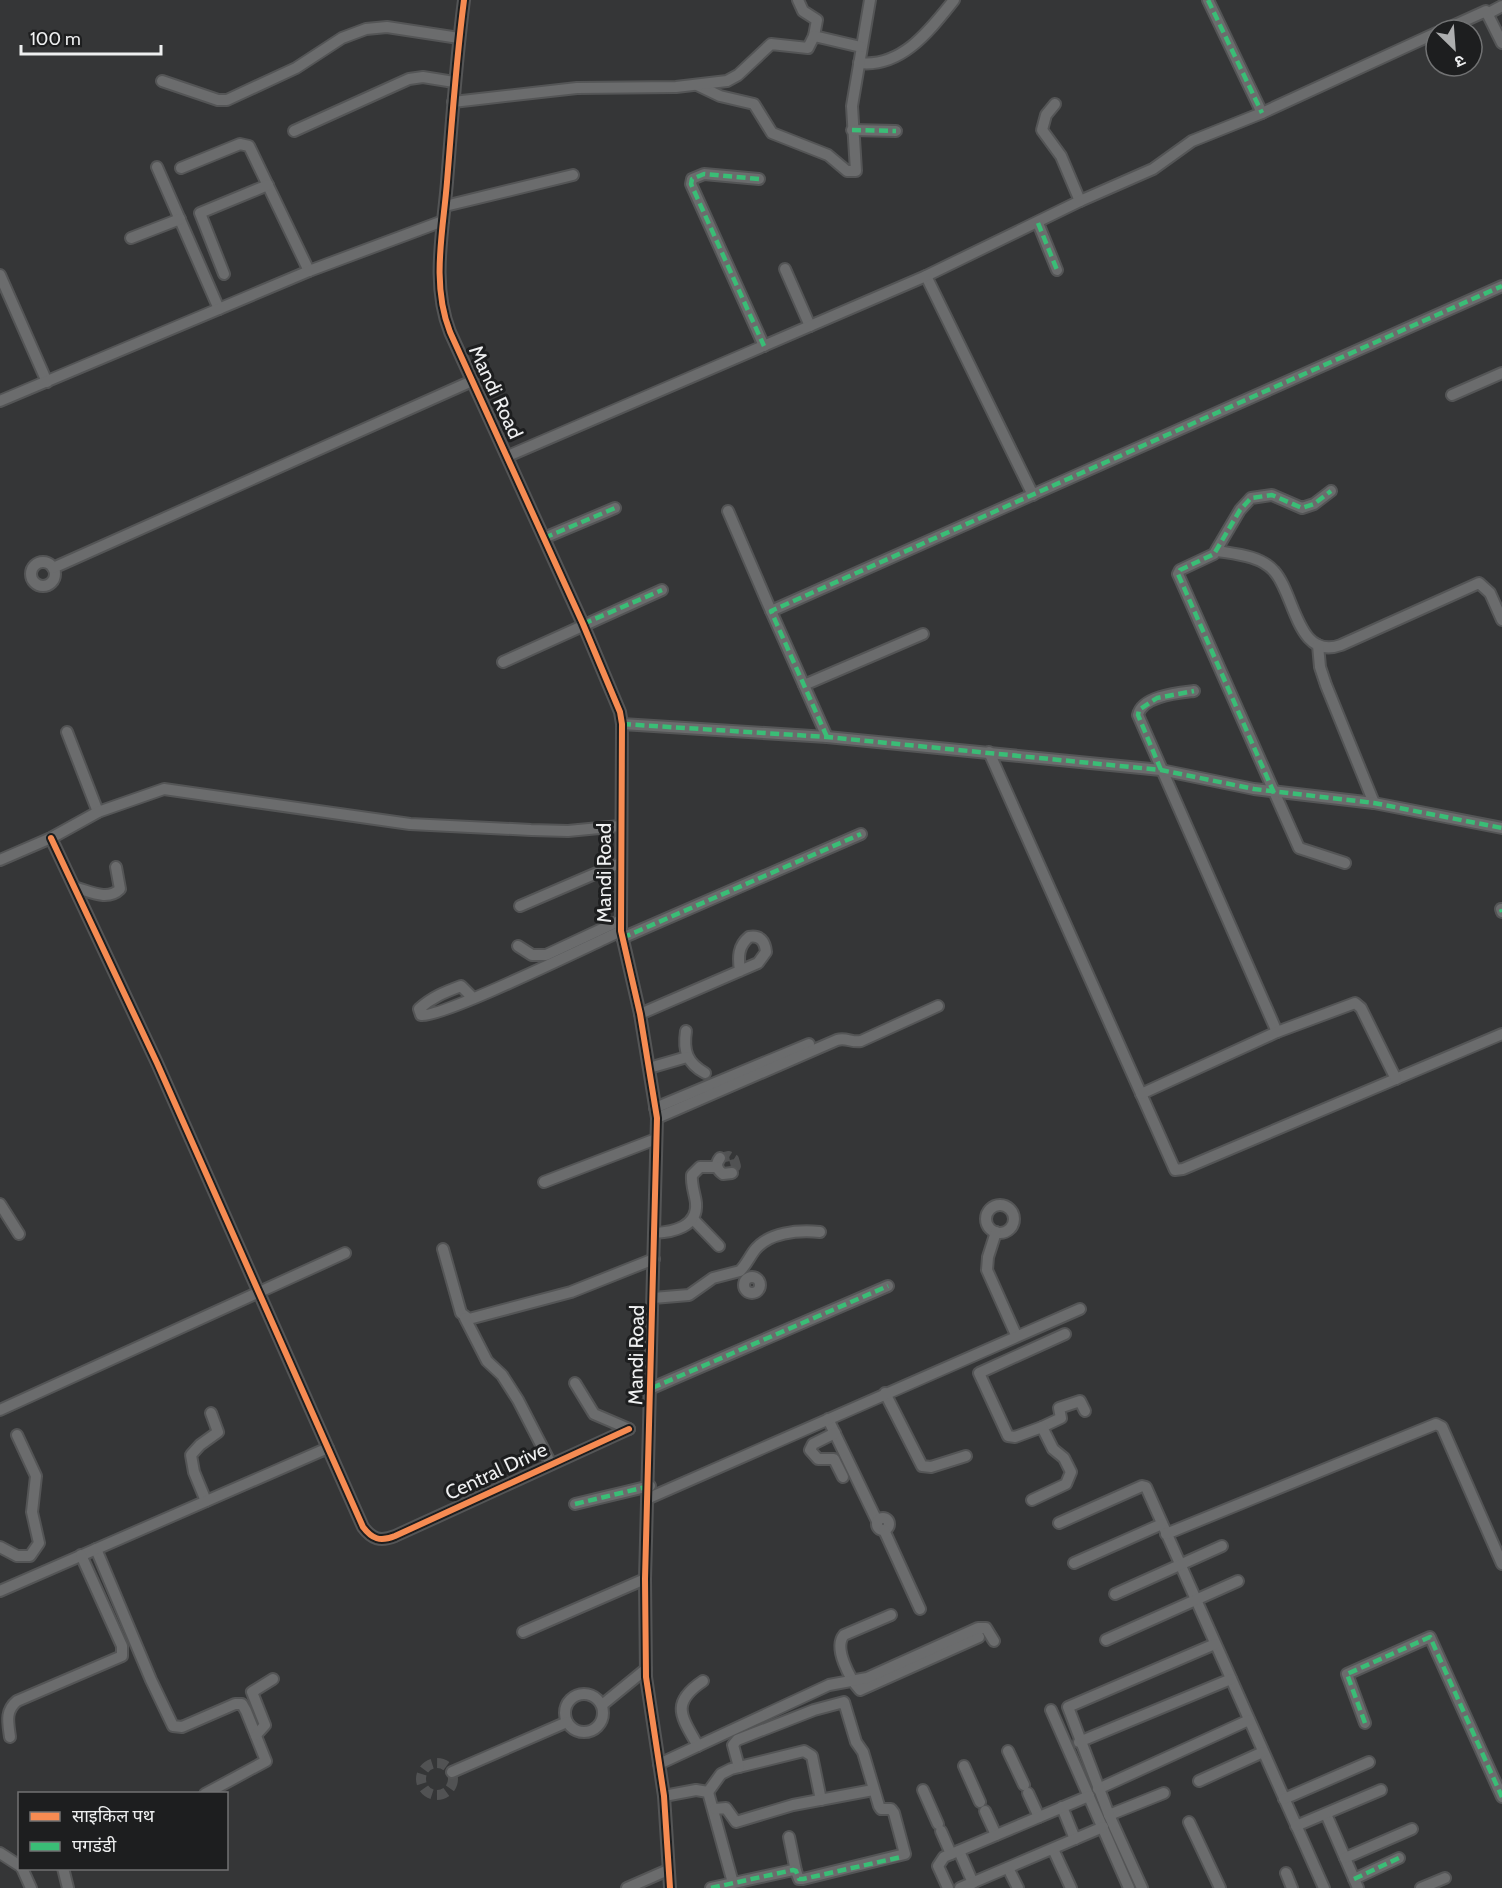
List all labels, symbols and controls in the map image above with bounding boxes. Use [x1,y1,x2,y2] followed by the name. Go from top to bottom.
[21,18,160,56] scale bar
[1424,18,1484,78] north arrow
[30,28,81,50] text: 100 m
[1451,51,1468,72] text: उ
[464,342,528,442] street label: Mandi Road
[592,823,616,923] street label: Mandi Road
[623,1305,649,1405] street label: Mandi Road
[441,1437,551,1505] street label: Central Drive
[18,1792,228,1870] legend
[72,1805,155,1827] text: साइकिल पथ
[72,1835,117,1857] text: पगडंडी

